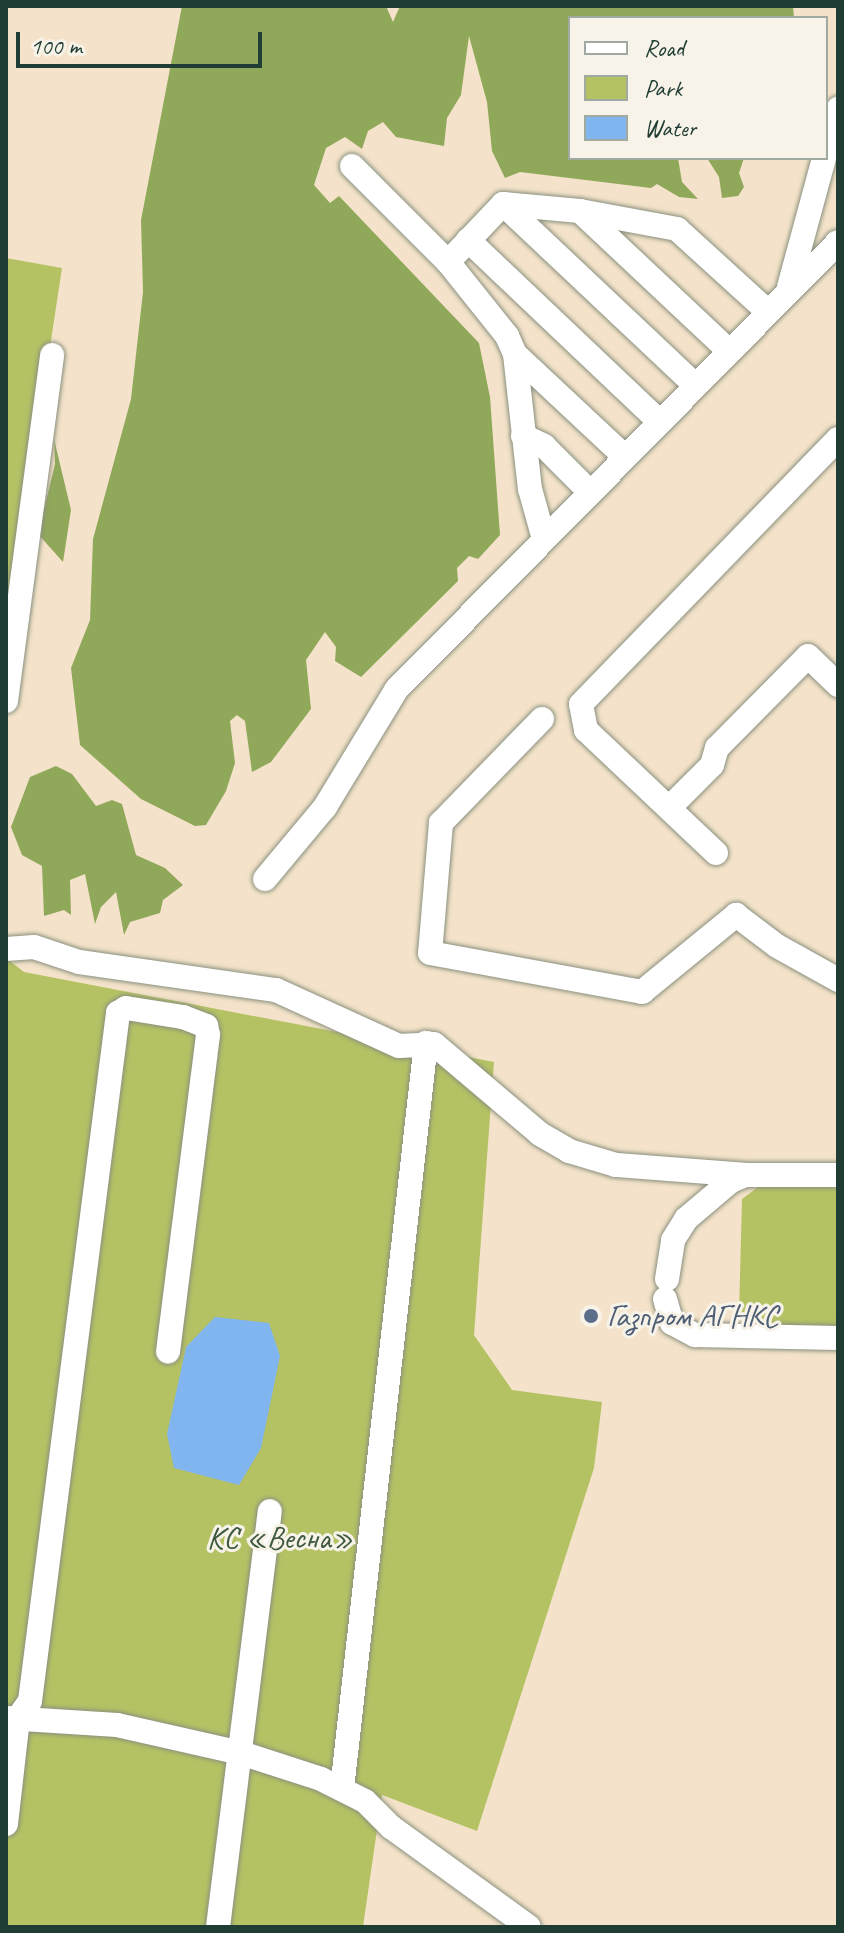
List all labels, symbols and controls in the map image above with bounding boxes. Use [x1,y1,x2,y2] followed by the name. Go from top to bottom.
[20,16,266,66] scale bar
[568,16,828,160] legend
[30,31,82,61] text: 100 m
[644,33,684,63] text: Road
[644,73,682,103] text: Park
[644,113,696,143] text: Water
[607,1297,778,1335] place label: Газпром АГНКС
[582,1307,600,1325] marker: Газпром АГНКС
[207,1519,353,1557] park label: КС «Весна»

